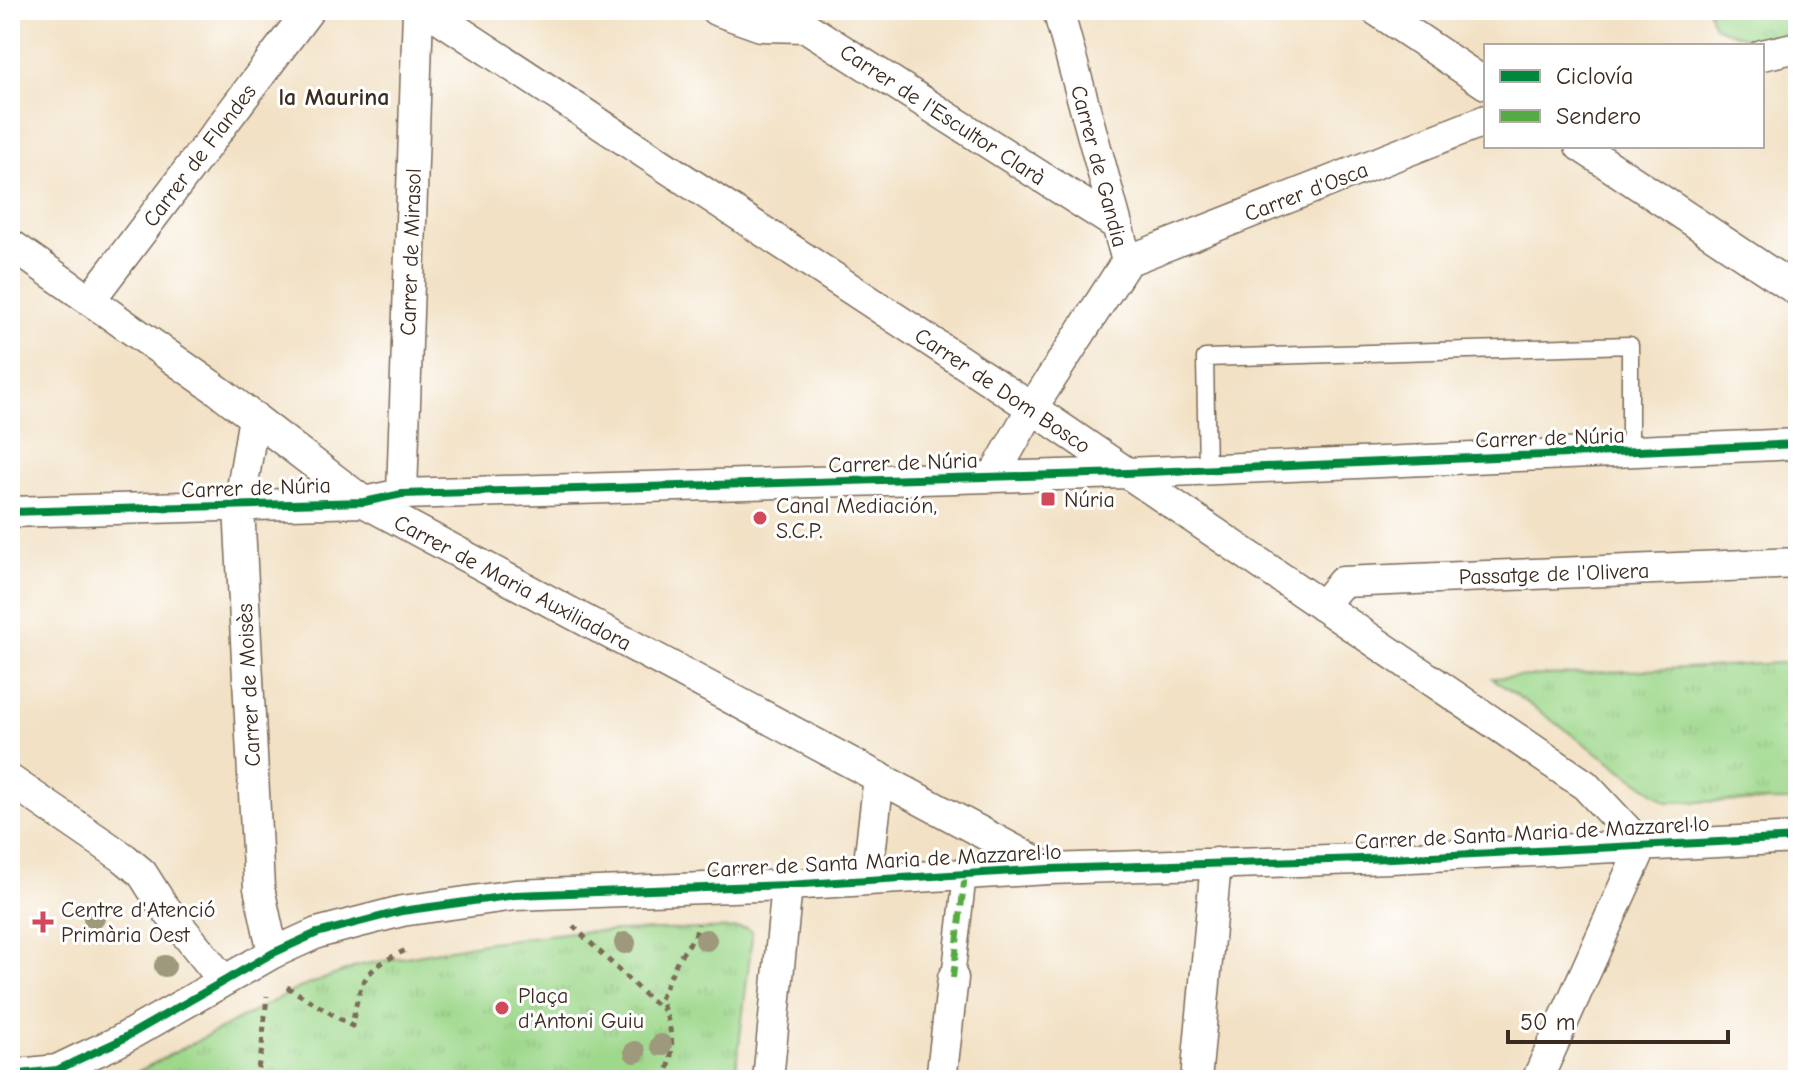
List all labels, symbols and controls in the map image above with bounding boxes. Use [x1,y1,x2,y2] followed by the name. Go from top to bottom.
[835,39,1050,191] street label: Carrer de l'Escultor Clarà
[1484,44,1764,148] legend
[1556,62,1633,90] text: Ciclovía
[138,79,262,232] street label: Carrer de Flandes
[278,83,390,111] district label: la Maurina
[1065,83,1133,250] street label: Carrer de Gandia
[1556,102,1641,130] text: Sendero
[1241,156,1372,227] street label: Carrer d'Osca
[395,168,427,336] street label: Carrer de Mirasol
[910,322,1095,459] street label: Carrer de Dom Bosco
[1475,422,1625,454] street label: Carrer de Núria
[828,447,978,479] street label: Carrer de Núria
[181,472,331,504] street label: Carrer de Núria
[1064,487,1115,513] place label: Núria
[1039,490,1057,508] marker: Núria
[776,493,937,544] place label: Canal Mediación, S.C.P.
[390,509,636,657] street label: Carrer de Maria Auxiliadora
[751,509,769,527] marker: Canal Mediación, S.C.P.
[1458,558,1650,590] street label: Passatge de l'Olivera
[232,603,266,767] street label: Carrer de Moisès
[1354,811,1710,855] street label: Carrer de Santa Maria de Mazzarel·lo
[706,839,1062,883] street label: Carrer de Santa Maria de Mazzarel·lo
[61,897,216,948] place label: Centre d'Atenció Primària Oest
[32,911,54,933] marker: Centre d'Atenció Primària Oest
[518,983,644,1034] place label: Plaça d'Antoni Guiu
[1508,994,1728,1044] scale bar
[493,999,511,1017] marker: Plaça d'Antoni Guiu
[1520,1008,1576,1036] text: 50 m

